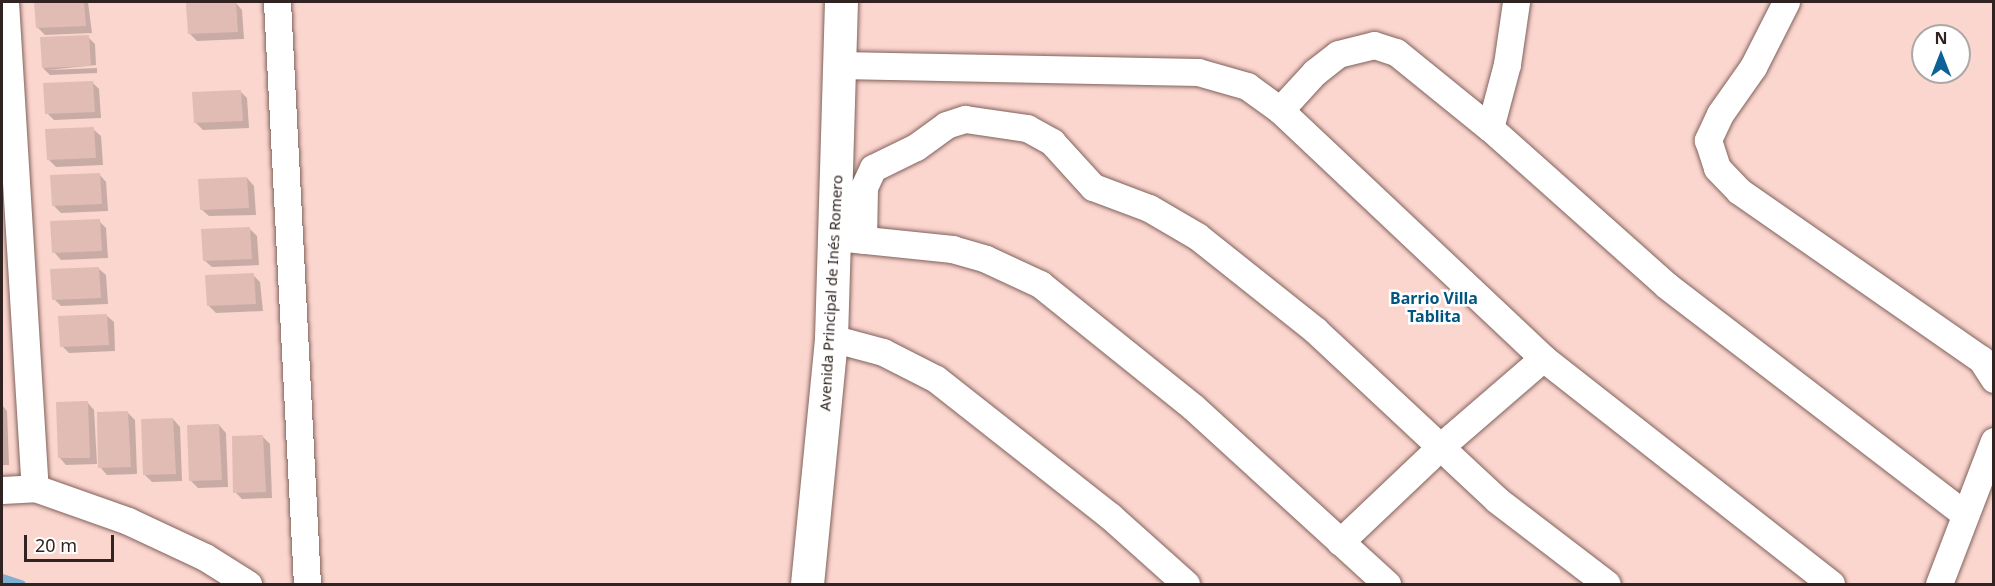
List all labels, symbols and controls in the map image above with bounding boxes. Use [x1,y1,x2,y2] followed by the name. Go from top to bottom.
[1911,24,1971,84] north arrow
[1934,27,1948,49] text: N
[816,174,846,412] street label: Avenida Principal de Inés Romero
[1390,288,1478,326] district label: Barrio Villa Tablita
[27,523,117,561] scale bar
[35,533,77,557] text: 20 m

